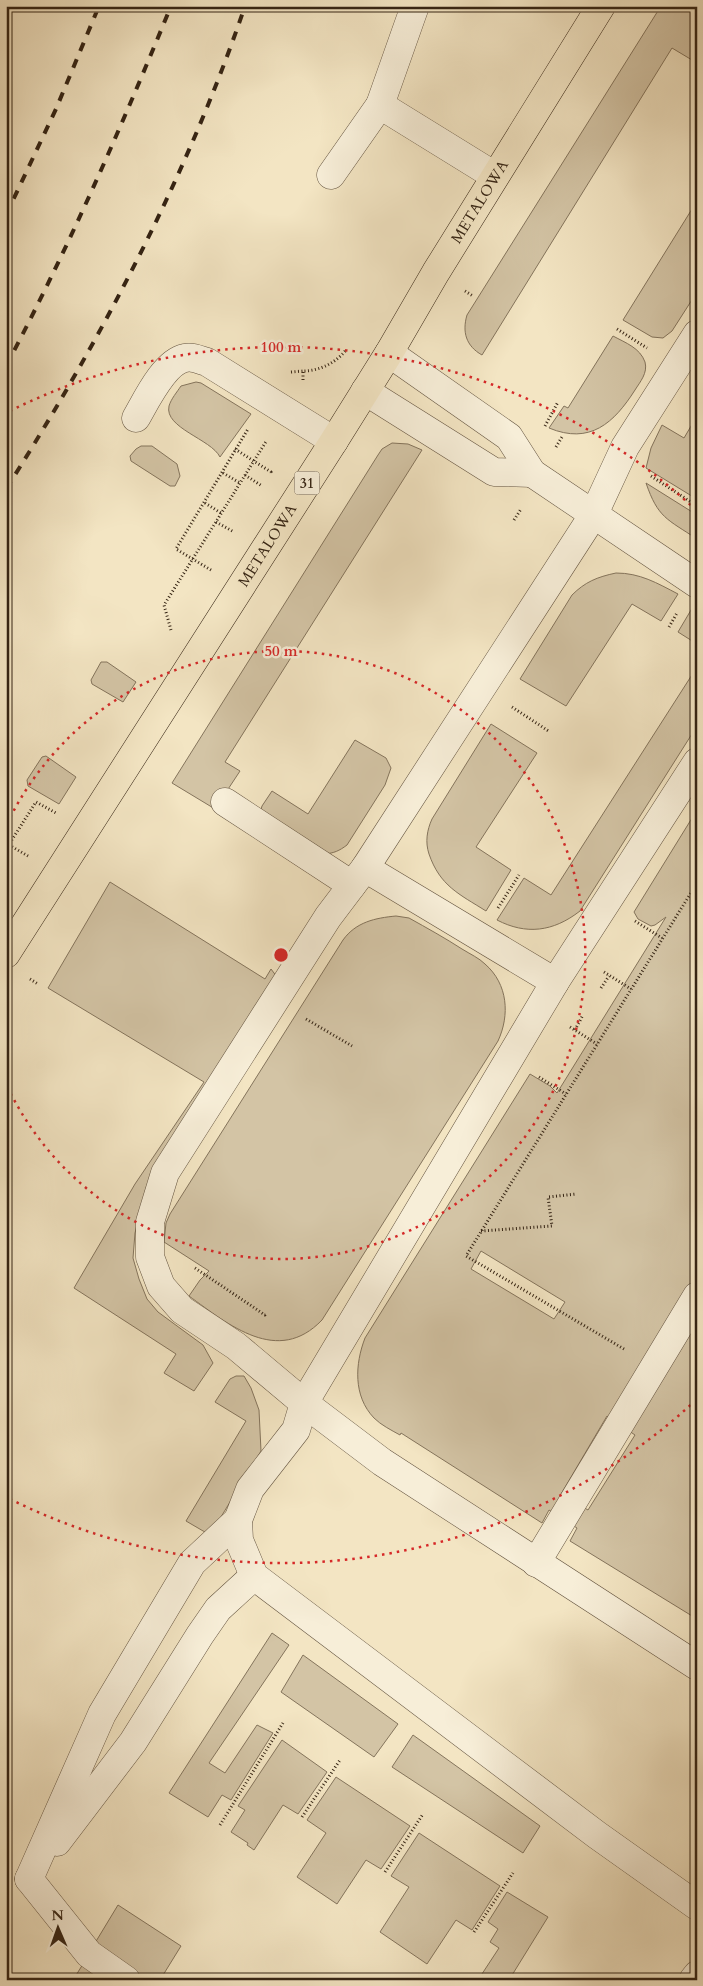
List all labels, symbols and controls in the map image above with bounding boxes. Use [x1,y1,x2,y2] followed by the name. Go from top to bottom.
[446,156,513,247] street label: METALOWA
[261,337,302,357] text: 100 m
[294,472,320,494] road number: 31
[233,500,301,591] street label: METALOWA
[264,641,298,661] text: 50 m
[272,946,290,964] centre of rings
[32,1904,82,1954] north arrow
[51,1906,64,1925] text: N

